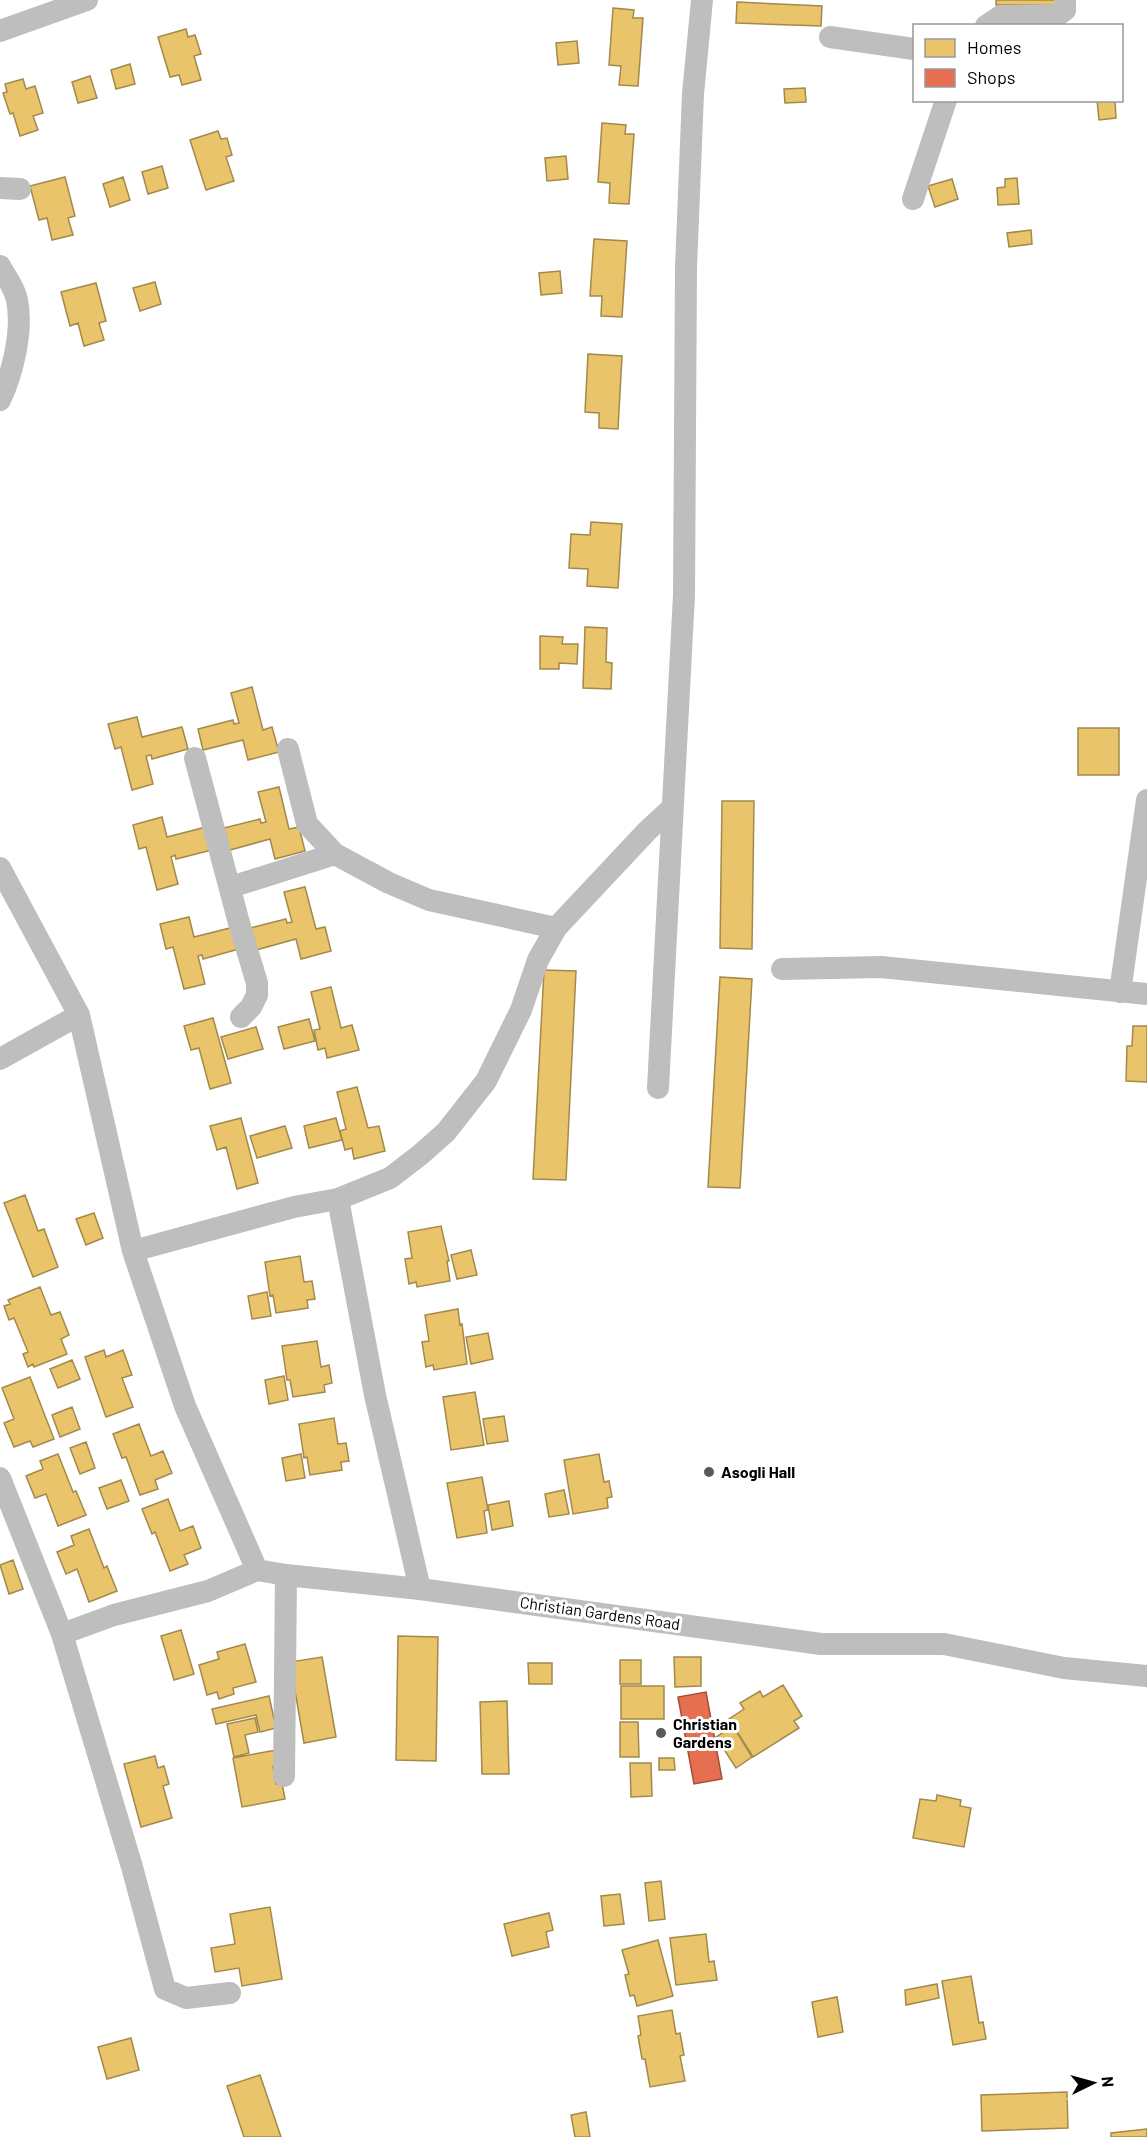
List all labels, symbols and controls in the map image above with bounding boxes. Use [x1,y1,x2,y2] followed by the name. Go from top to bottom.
[913,24,1123,102] legend
[967,36,1021,58] text: Homes
[967,66,1016,88] text: Shops
[721,1462,795,1481] place label: Asogli Hall
[702,1465,716,1479] marker: Asogli Hall
[519,1592,681,1633] street label: Christian Gardens Road
[673,1714,737,1751] place label: Christian Gardens
[654,1726,668,1740] marker: Christian Gardens
[1063,2053,1123,2113] north arrow
[1099,2076,1118,2088] text: N

